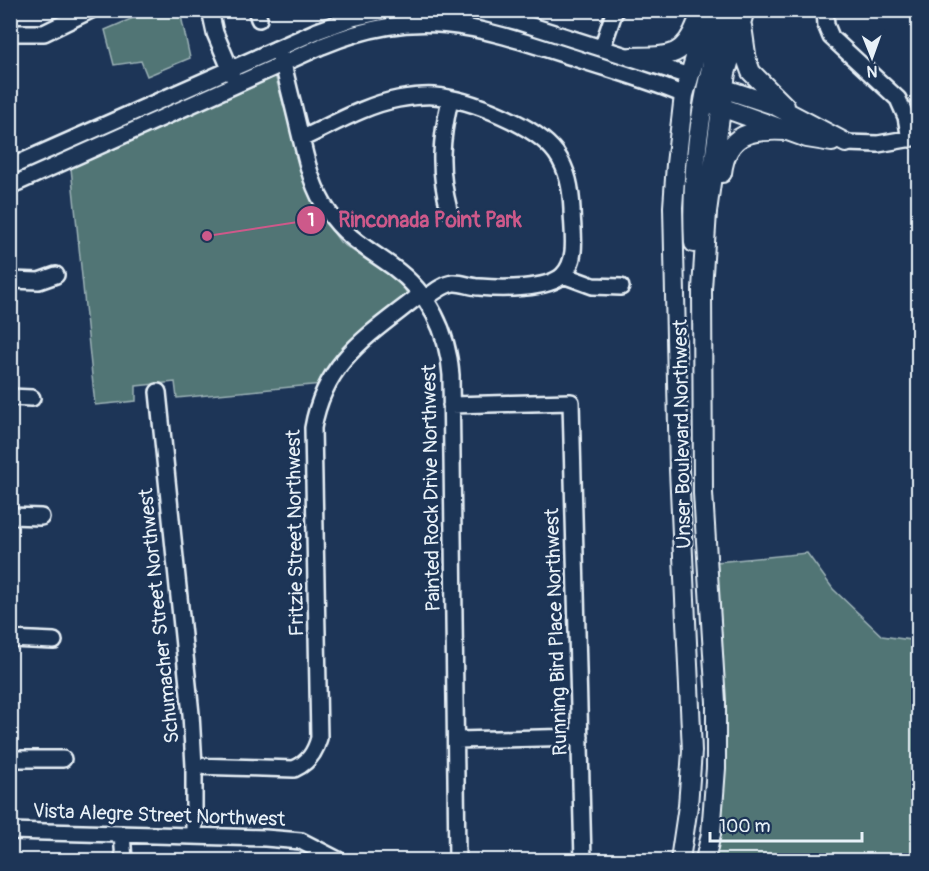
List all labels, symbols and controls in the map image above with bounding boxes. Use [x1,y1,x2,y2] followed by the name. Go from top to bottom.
[842,27,902,87] north arrow
[866,61,878,81] text: N
[296,200,533,239] callout: Rinconada Point Park
[338,207,522,234] text: Rinconada Point Park
[307,209,315,232] text: 1
[667,318,697,549] street label: Unser Boulevard Northwest
[416,363,446,612] street label: Painted Rock Drive Northwest
[281,428,309,637] street label: Fritzie Street Northwest
[133,486,185,745] street label: Schumacher Street Northwest
[539,507,573,756] street label: Running Bird Place Northwest
[32,798,287,832] street label: Vista Alegre Street Northwest
[710,805,862,843] scale bar
[719,815,771,838] text: 100 m

